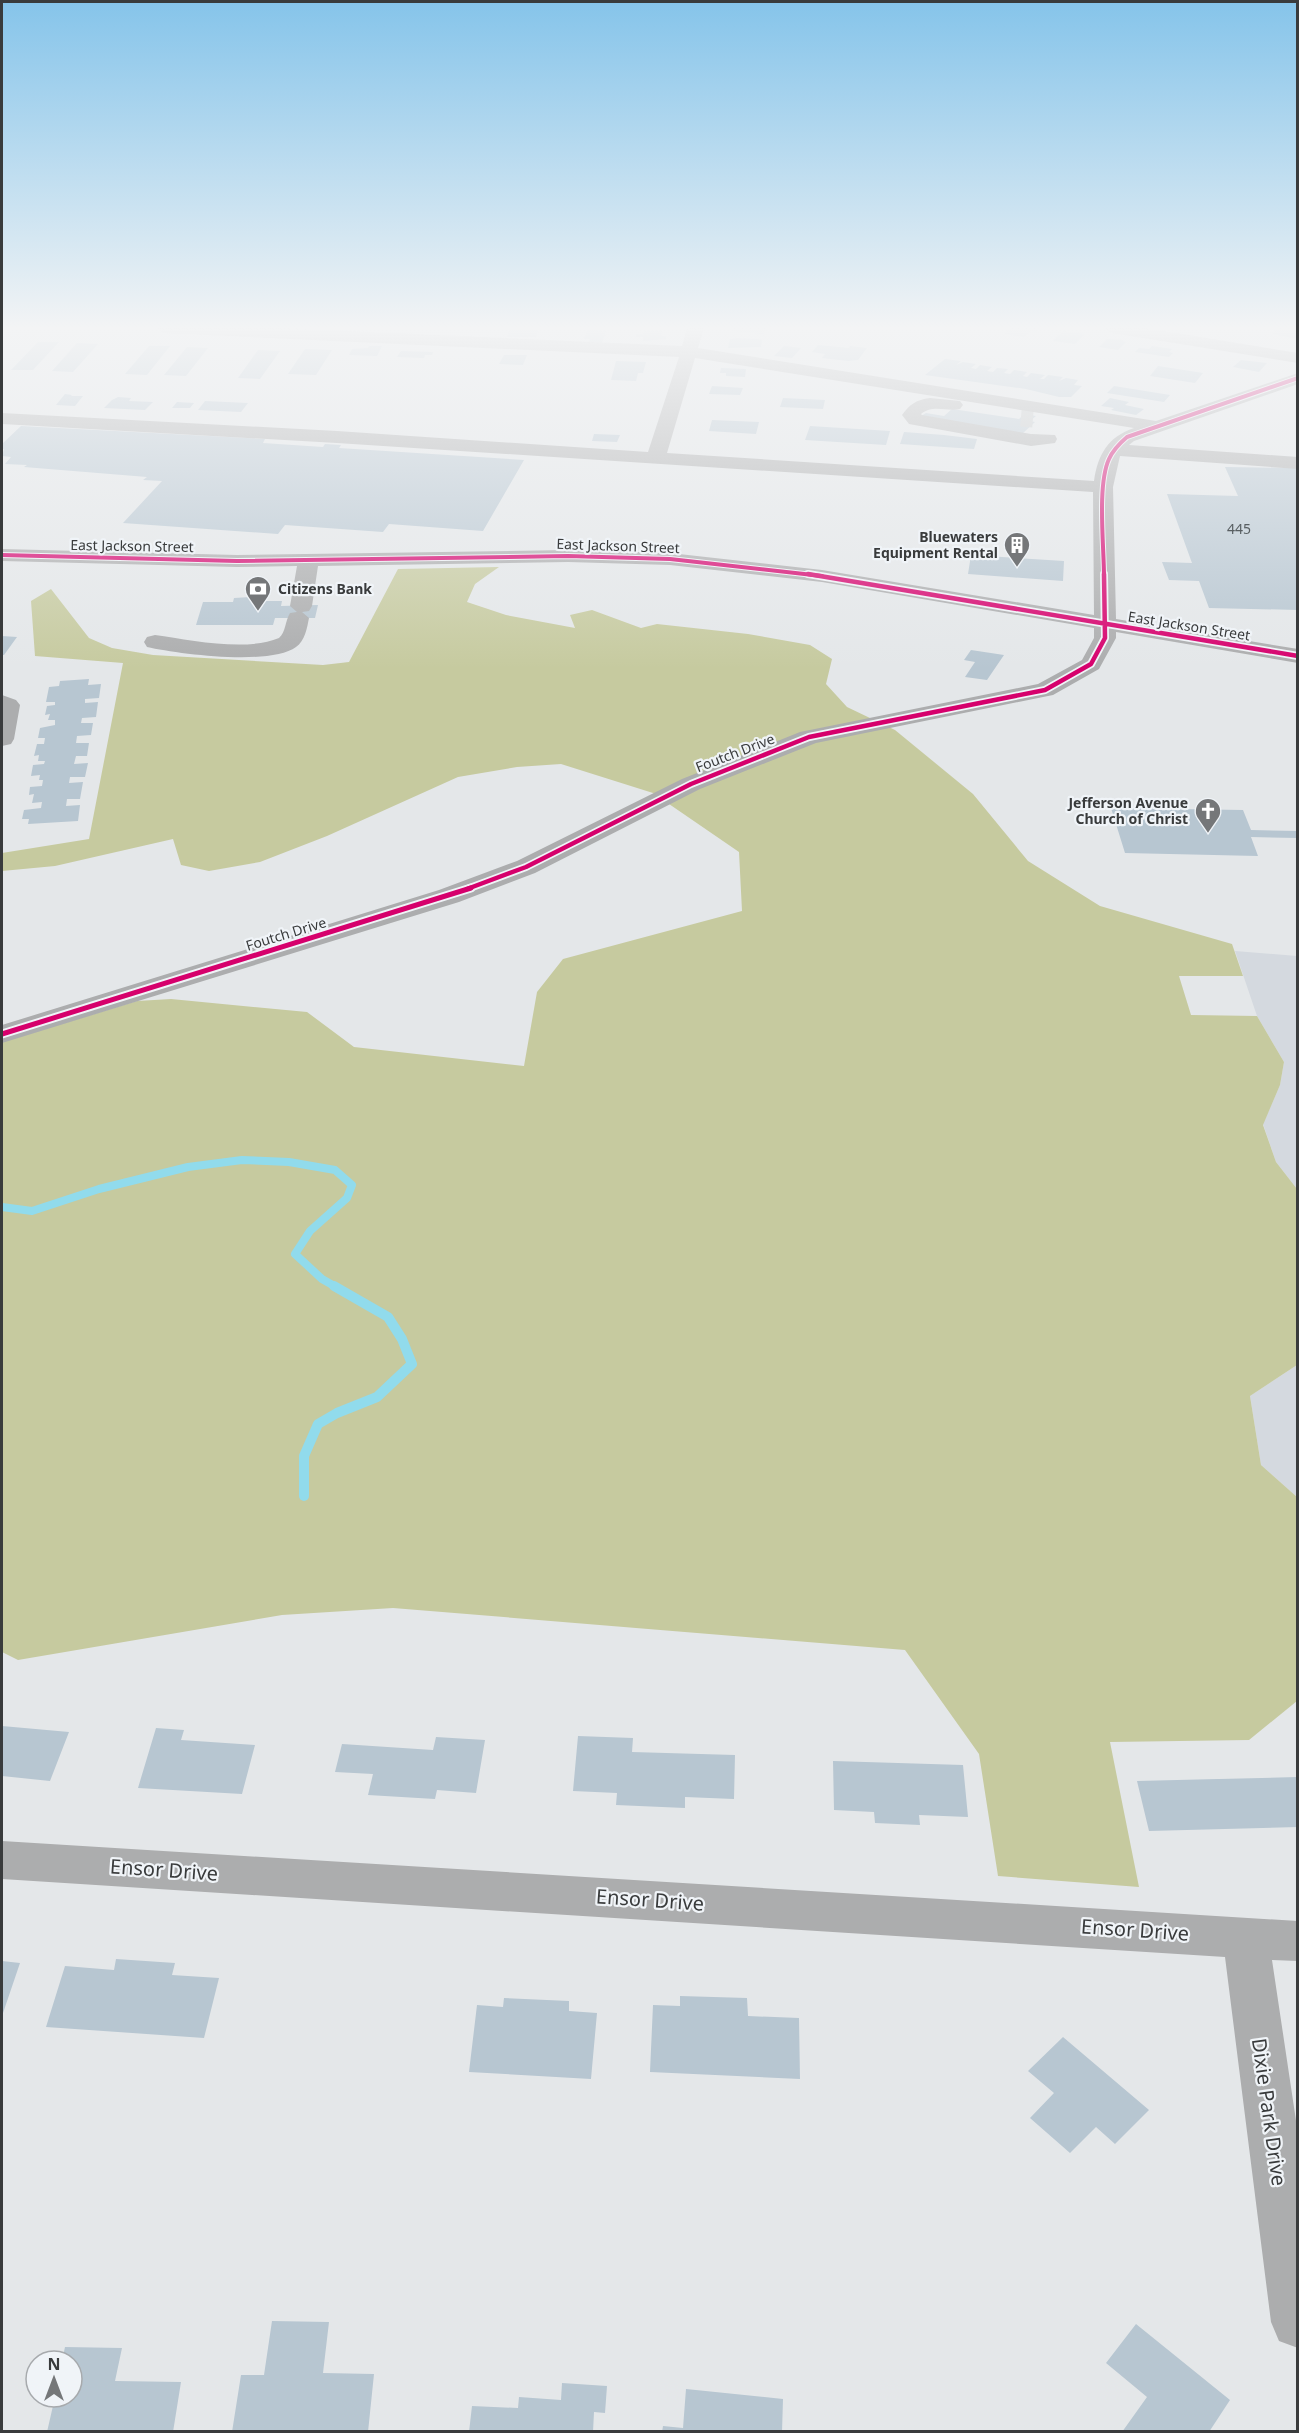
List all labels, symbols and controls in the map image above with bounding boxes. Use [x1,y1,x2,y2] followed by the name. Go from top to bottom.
[1227,519,1251,538] house number: 445
[873,527,998,562] place label: Bluewaters Equipment Rental
[1002,530,1032,568] building icon: Bluewaters Equipment Rental
[556,534,680,557] street label: East Jackson Street
[70,535,194,556] street label: East Jackson Street
[243,574,273,612] bank icon: Citizens Bank
[278,579,372,598] place label: Citizens Bank
[1127,606,1252,645] street label: East Jackson Street
[693,729,777,776] street label: Foutch Drive
[1066,793,1188,828] place label: Jefferson Avenue Church of Christ
[1193,796,1223,834] church icon: Jefferson Avenue Church of Christ
[243,912,328,955] street label: Foutch Drive
[109,1852,219,1887] street label: Ensor Drive
[595,1882,705,1917] street label: Ensor Drive
[1080,1912,1190,1947] street label: Ensor Drive
[1246,2036,1293,2188] street label: Dixie Park Drive
[24,2349,84,2409] north arrow
[47,2353,61,2375] text: N

